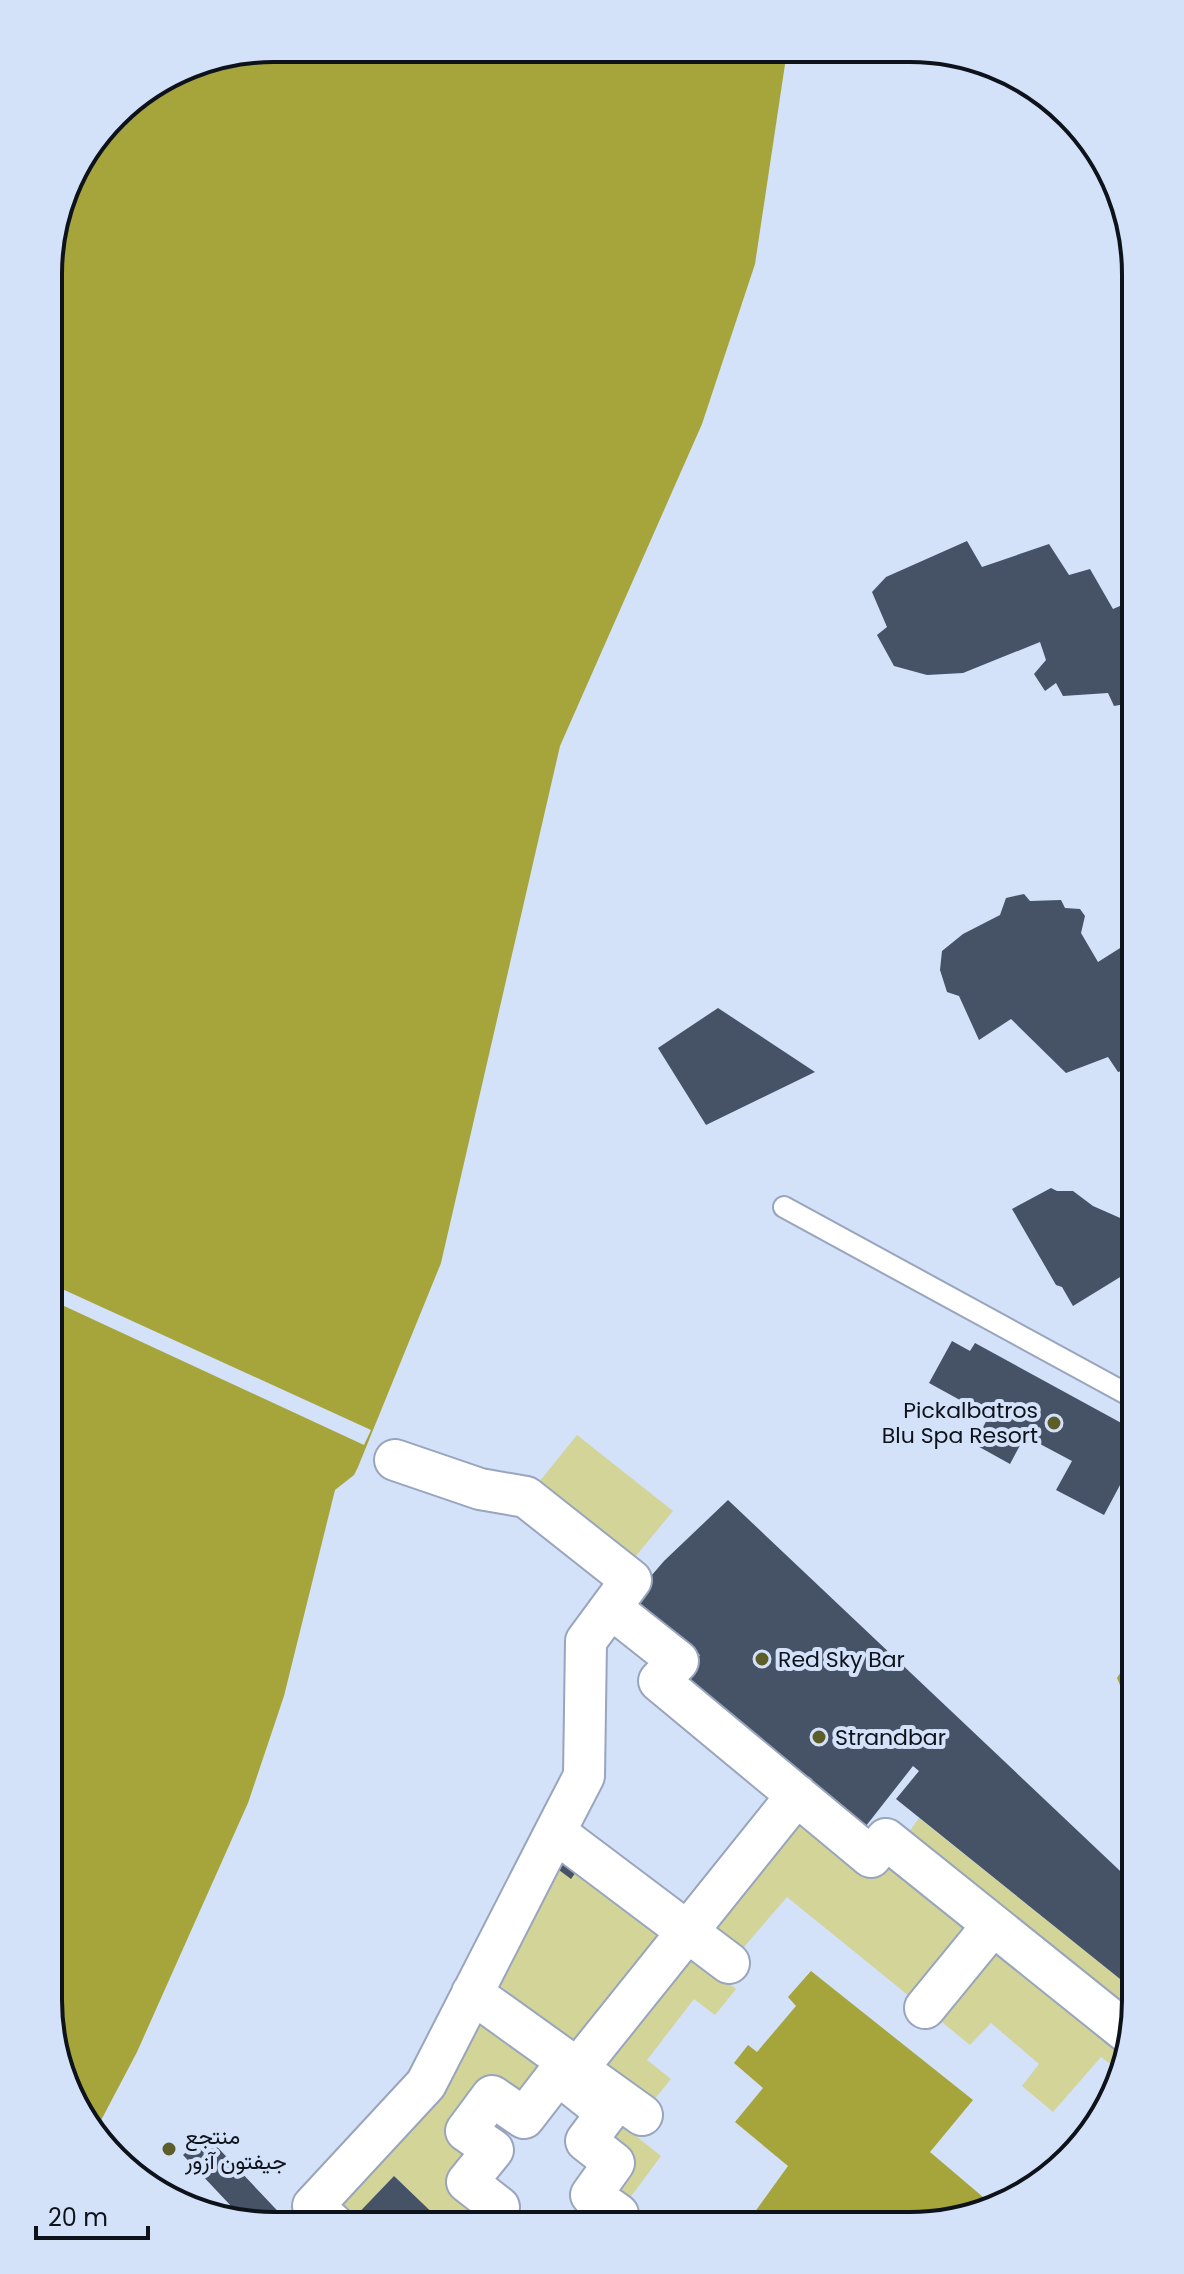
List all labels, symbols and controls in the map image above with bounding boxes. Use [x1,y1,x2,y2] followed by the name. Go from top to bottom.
[882,1395,1038,1451] place label: Pickalbatros Blu Spa Resort
[1045,1414,1063,1432] marker: Pickalbatros Blu Spa Resort
[778,1644,905,1675] place label: Red Sky Bar
[753,1650,771,1668] marker: Red Sky Bar
[835,1722,946,1753] place label: Strandbar
[810,1728,828,1746] marker: Strandbar
[184,2121,287,2177] place label: منتجع جيفتون آزور
[160,2140,178,2158] marker: منتجع جيفتون آزور
[36,2190,148,2240] scale bar
[48,2201,108,2234] text: 20 m

